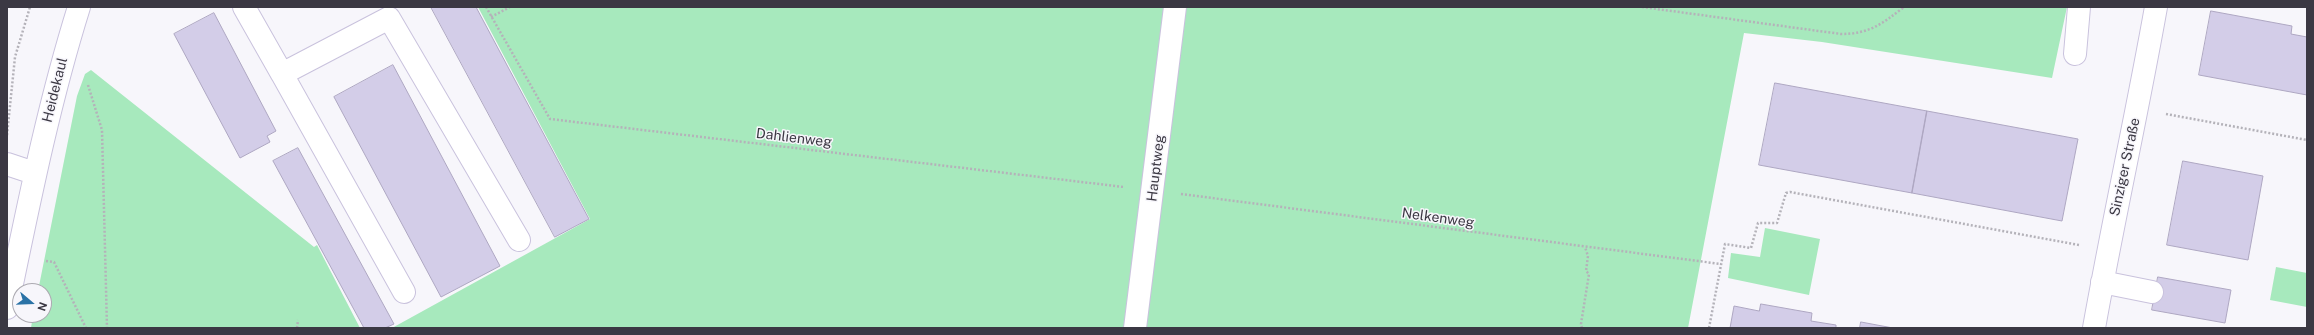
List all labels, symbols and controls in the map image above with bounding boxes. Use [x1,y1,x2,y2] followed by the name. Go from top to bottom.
[39,56,71,124] street label: Heidekaul
[2106,116,2144,218] street label: Sinziger Straße
[755,125,833,151] street label: Dahlienweg
[1144,133,1168,203] street label: Hauptweg
[1401,205,1475,231] street label: Nelkenweg
[12,283,52,323] north arrow
[35,301,49,313] text: N

